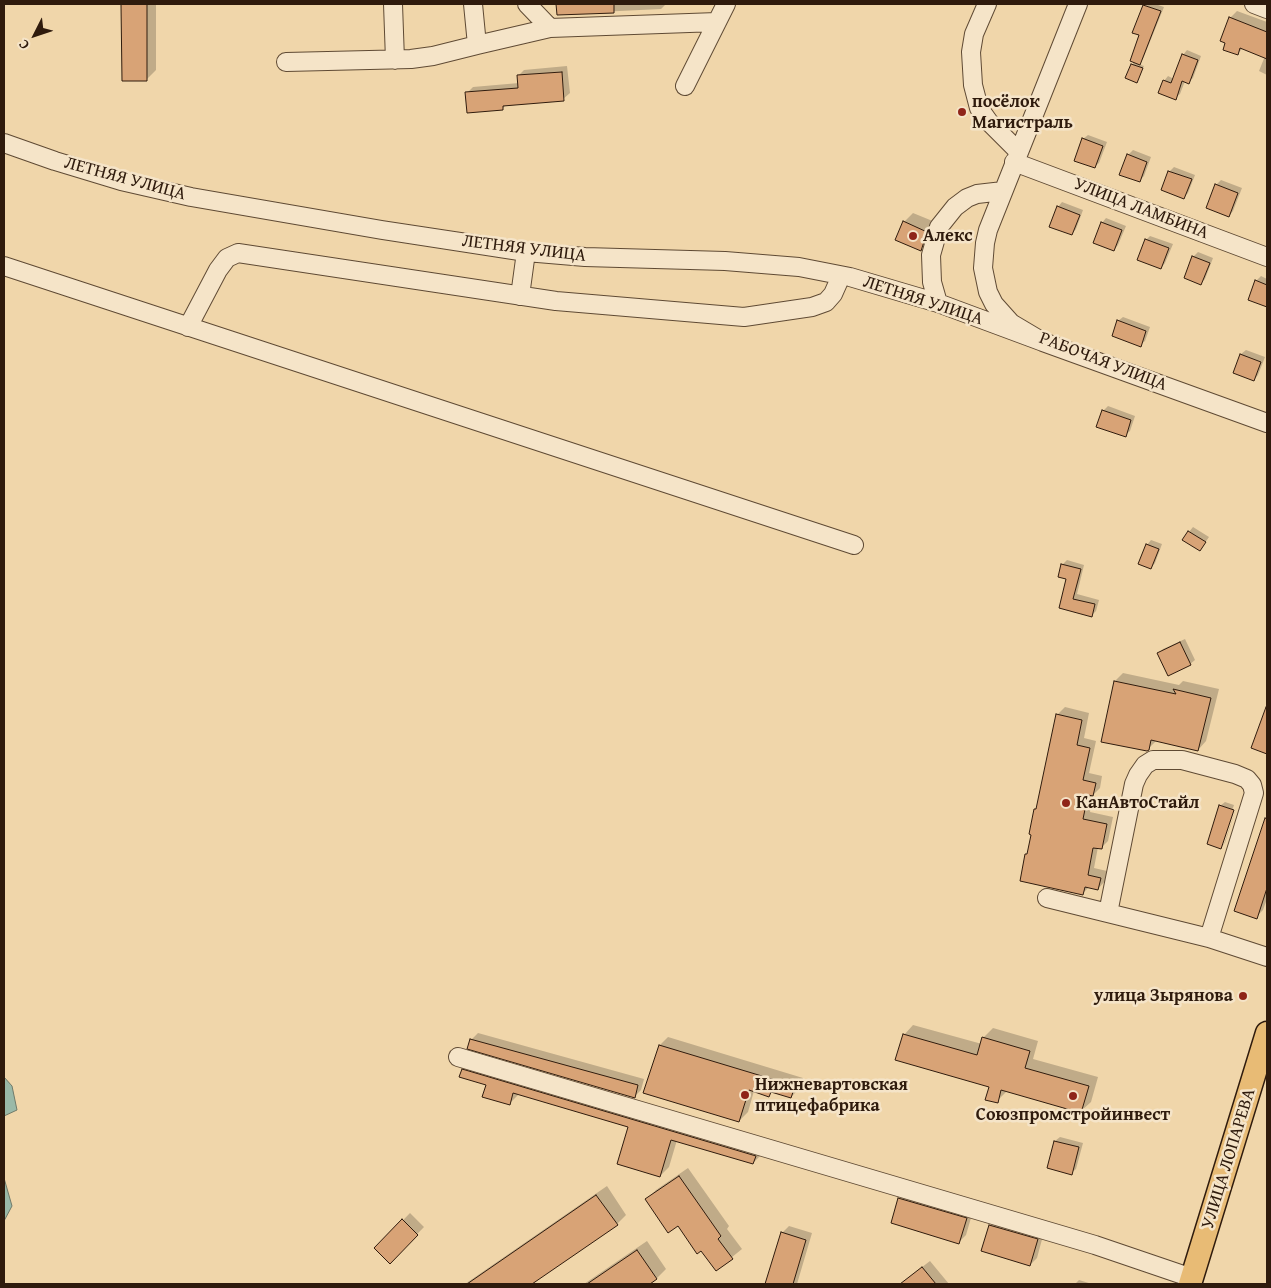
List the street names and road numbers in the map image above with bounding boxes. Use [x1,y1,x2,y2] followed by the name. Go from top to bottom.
[62,152,188,206] street label: ЛЕТНЯЯ УЛИЦА
[1071,173,1211,245] street label: УЛИЦА ЛАМБИНА
[461,231,587,267] street label: ЛЕТНЯЯ УЛИЦА
[860,271,986,331] street label: ЛЕТНЯЯ УЛИЦА
[1036,328,1170,396] street label: РАБОЧАЯ УЛИЦА
[1197,1086,1261,1232] street label: УЛИЦА ЛОПАРЕВА

